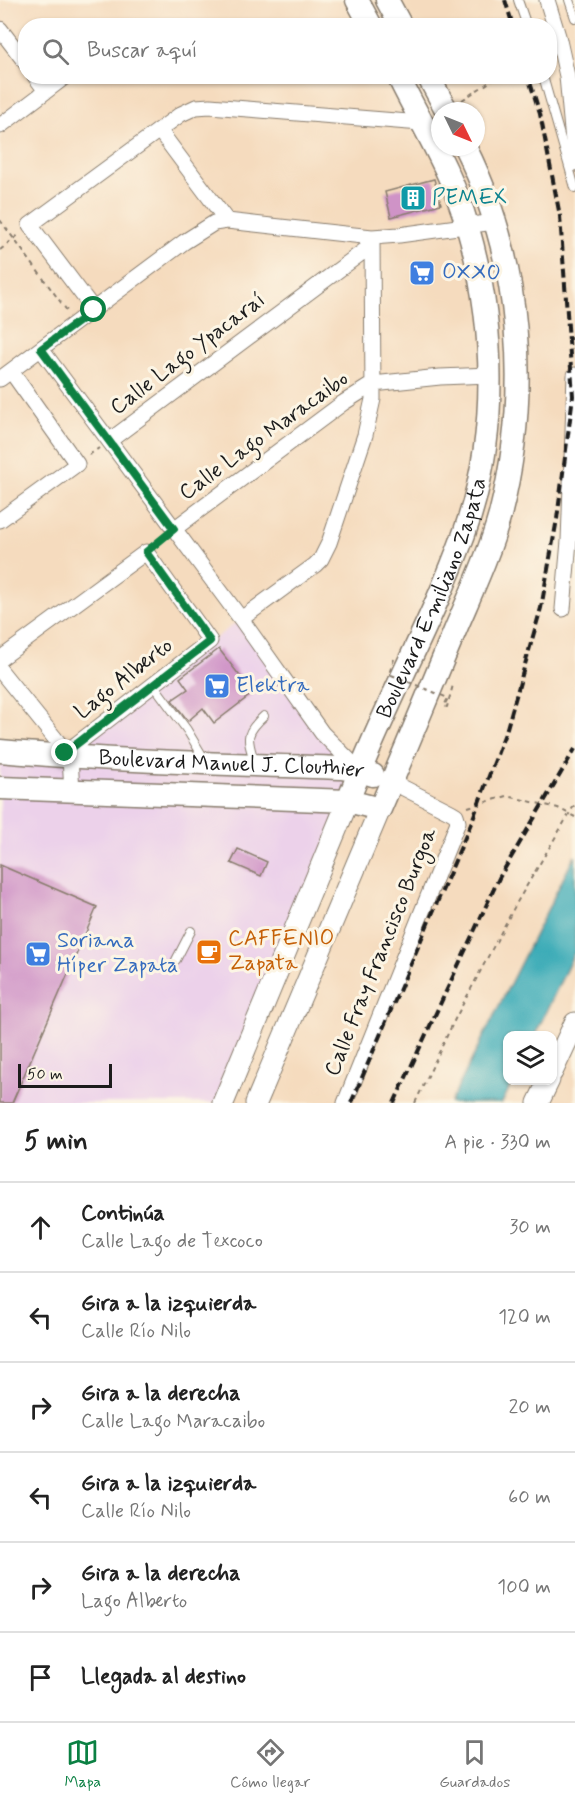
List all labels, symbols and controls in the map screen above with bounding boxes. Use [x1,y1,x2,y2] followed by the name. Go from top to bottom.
[18,18,557,84] search box
[39,35,72,68] icon: search
[87,37,198,65] text: Buscar aquí
[431,102,485,156] north arrow
[398,183,428,213] building icon: PEMEX
[432,184,507,212] place label: PEMEX
[407,258,437,288] supermarket icon: OXXO
[442,259,501,287] place label: OXXO
[105,286,273,424] street label: Calle Lago Ypacaraí
[80,296,106,322] route start
[174,365,356,509] street label: Calle Lago Maracaibo
[370,475,493,723] street label: Boulevard Emiliano Zapata
[69,632,181,728] street label: Lago Alberto
[202,671,232,701] supermarket icon: Elektra
[236,672,310,700] place label: Elektra
[51,739,77,765] route end
[98,744,367,786] street label: Boulevard Manuel J. Clouthier
[318,823,447,1081] street label: Calle Fray Francisco Burgoa
[228,925,334,978] place label: CAFFENIO Zapata
[57,927,178,980] place label: Soriana Híper Zapata
[194,937,224,967] cafe icon: CAFFENIO Zapata
[23,939,53,969] supermarket icon: Soriana Híper Zapata
[503,1031,557,1085] map controls
[503,1031,557,1085] button: layers
[18,1061,112,1088] scale bar
[27,1064,63,1085] text: 50 m
[24,1125,88,1159] text: 5 min
[444,1129,551,1156] text: A pie · 330 m
[81,1200,165,1228] text: Continúa
[24,1211,57,1244] icon: ahead
[509,1214,551,1241] text: 30 m
[81,1228,263,1255] text: Calle Lago de Texcoco
[81,1290,256,1318] text: Gira a la izquierda
[24,1301,57,1334] icon: left
[498,1304,551,1331] text: 120 m
[81,1318,191,1345] text: Calle Río Nilo
[81,1380,241,1408] text: Gira a la derecha
[24,1391,57,1424] icon: right
[508,1394,551,1421] text: 20 m
[81,1408,265,1435] text: Calle Lago Maracaibo
[81,1470,256,1498] text: Gira a la izquierda
[24,1481,57,1514] icon: left
[508,1484,551,1511] text: 60 m
[81,1498,191,1525] text: Calle Río Nilo
[81,1560,241,1588] text: Gira a la derecha
[24,1571,57,1604] icon: right
[497,1574,551,1601] text: 100 m
[81,1588,187,1615] text: Lago Alberto
[24,1661,57,1694] icon: arrive
[81,1663,246,1691] text: Llegada al destino
[65,1736,101,1793] tab: Mapa
[230,1736,310,1793] tab: Cómo llegar
[439,1736,510,1793] tab: Guardados

